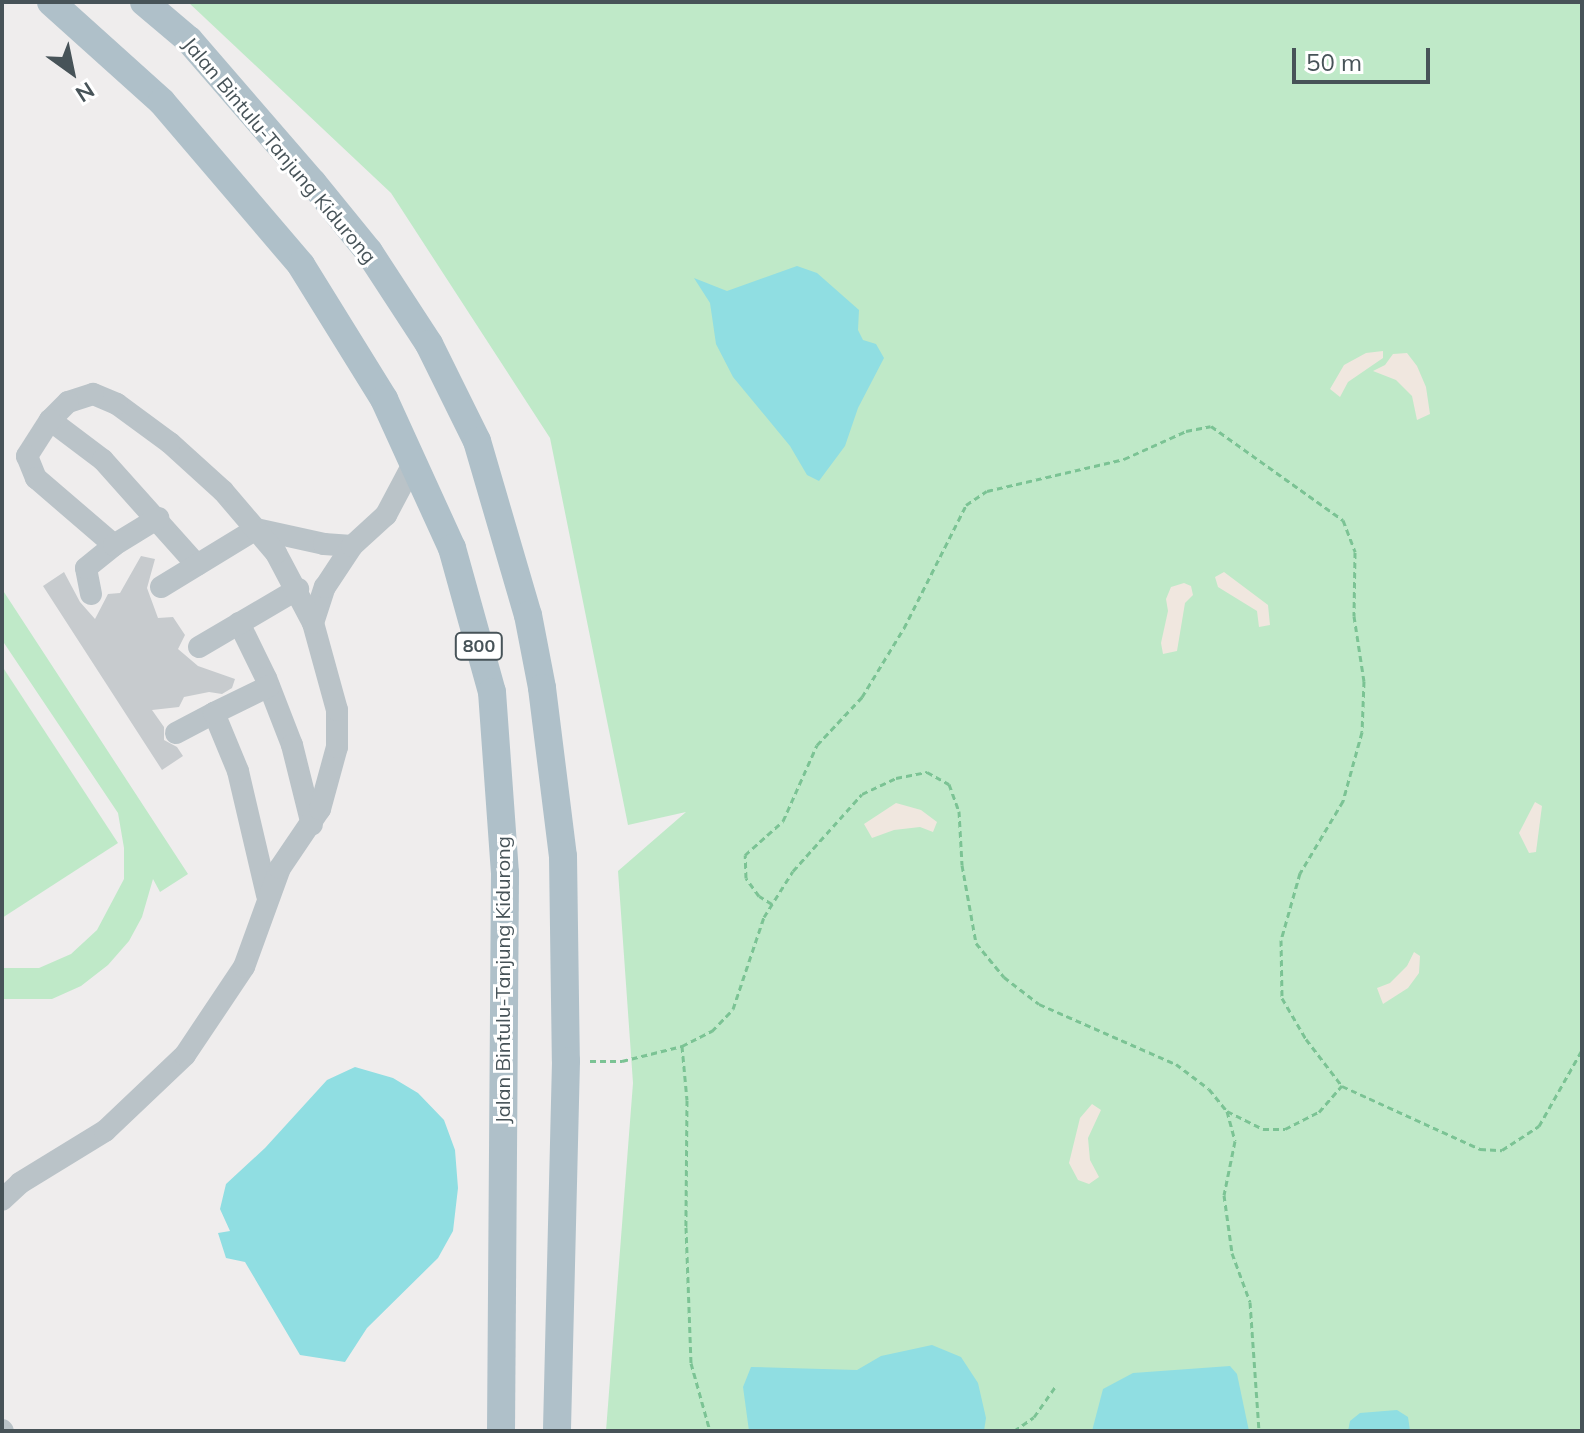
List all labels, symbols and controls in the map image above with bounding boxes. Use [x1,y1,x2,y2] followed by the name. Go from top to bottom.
[32,32,112,112] north arrow
[178,32,382,268] street label: Jalan Bintulu-Tanjung Kidurong
[1296,32,1434,82] scale bar
[1306,47,1362,77] text: 50 m
[70,76,100,108] text: N
[453,632,505,660] road number: 800
[490,836,514,1124] street label: Jalan Bintulu-Tanjung Kidurong

